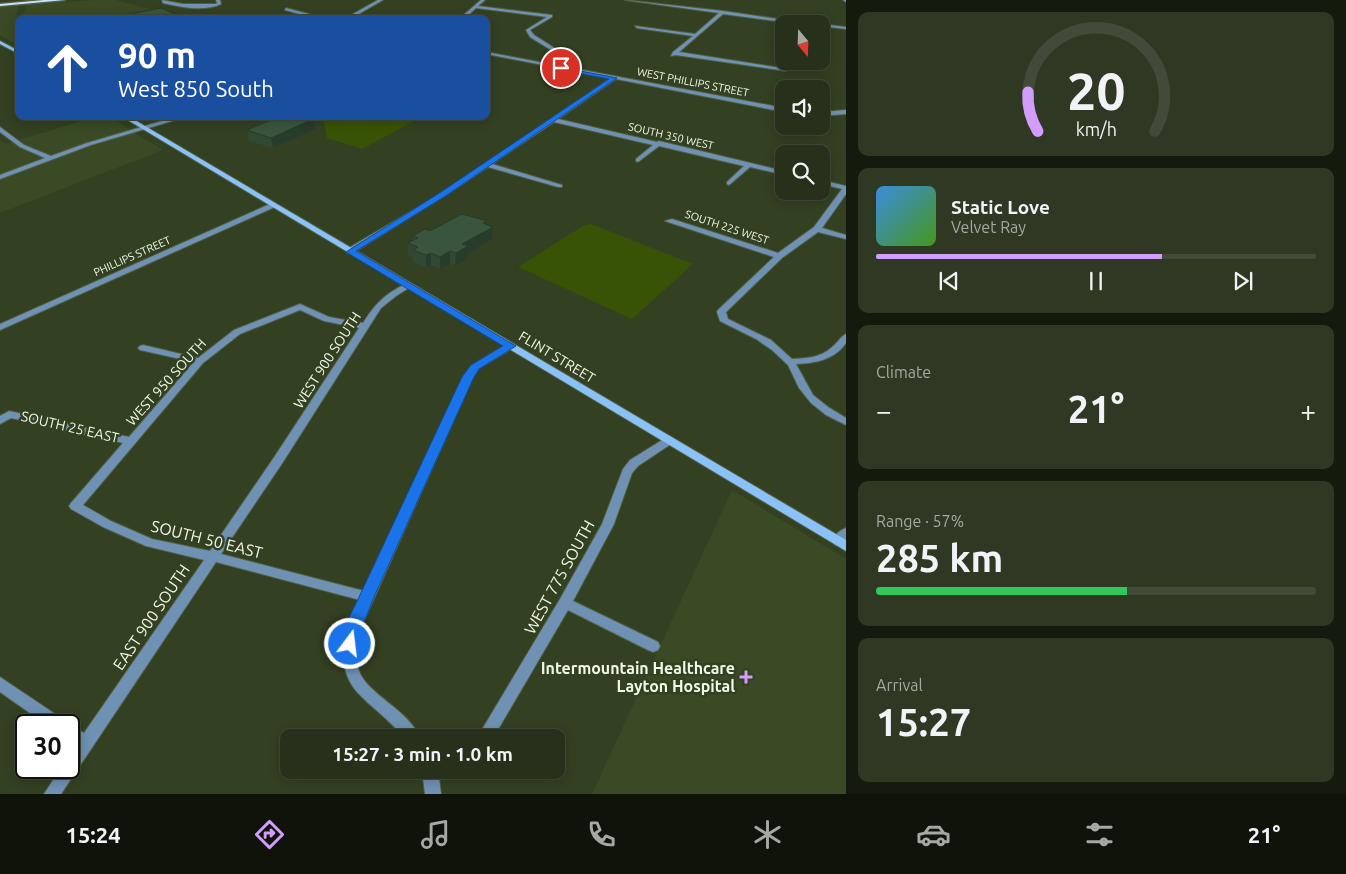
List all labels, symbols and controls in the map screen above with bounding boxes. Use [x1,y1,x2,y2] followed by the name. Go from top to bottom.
[775,15,830,70] north arrow
[775,15,830,200] map controls
[35,35,100,100] icon: ahead
[118,35,196,75] text: 90 m
[540,47,582,89] pin
[547,54,575,82] icon: arrive
[1067,62,1125,120] text: 20
[636,65,750,99] street label: WEST PHILLIPS STREET
[118,76,274,101] text: West 850 South
[775,80,830,135] button: sound
[1075,119,1117,139] text: km/h
[627,120,715,152] street label: SOUTH 350 WEST
[775,145,830,200] button: search
[951,196,1050,218] text: Static Love
[684,208,770,246] street label: SOUTH 225 WEST
[951,218,1026,236] text: Velvet Ray
[92,234,172,278] street label: PHILLIPS STREET
[935,267,963,295] icon: previous
[1082,267,1110,295] icon: pause
[1229,267,1257,295] icon: next
[290,309,364,411] street label: WEST 900 SOUTH
[516,328,598,386] street label: FLINT STREET
[123,335,209,429] street label: WEST 950 SOUTH
[876,363,931,381] text: Climate
[1068,388,1124,430] text: 21°
[876,395,892,426] text: −
[1300,395,1316,426] text: +
[19,408,121,446] street label: SOUTH 25 EAST
[876,512,964,530] text: Range · 57%
[149,516,265,562] street label: SOUTH 50 EAST
[520,517,598,637] street label: WEST 775 SOUTH
[876,537,1003,579] text: 285 km
[109,561,193,673] street label: EAST 900 SOUTH
[323,617,375,669] position arrow
[541,659,735,695] place label: Intermountain Healthcare Layton Hospital
[739,670,753,684] marker: Intermountain Healthcare Layton Hospital
[876,676,923,694] text: Arrival
[876,701,971,743] text: 15:27
[15,714,80,779] speed limit sign: 30
[332,743,513,765] text: 15:27 · 3 min · 1.0 km
[252,817,287,852] icon: directions
[418,817,453,852] icon: music
[584,817,619,852] icon: phone
[750,817,785,852] icon: climate
[916,817,951,852] icon: car
[1082,817,1117,852] icon: filters
[66,822,121,847] text: 15:24
[1248,822,1280,847] text: 21°

